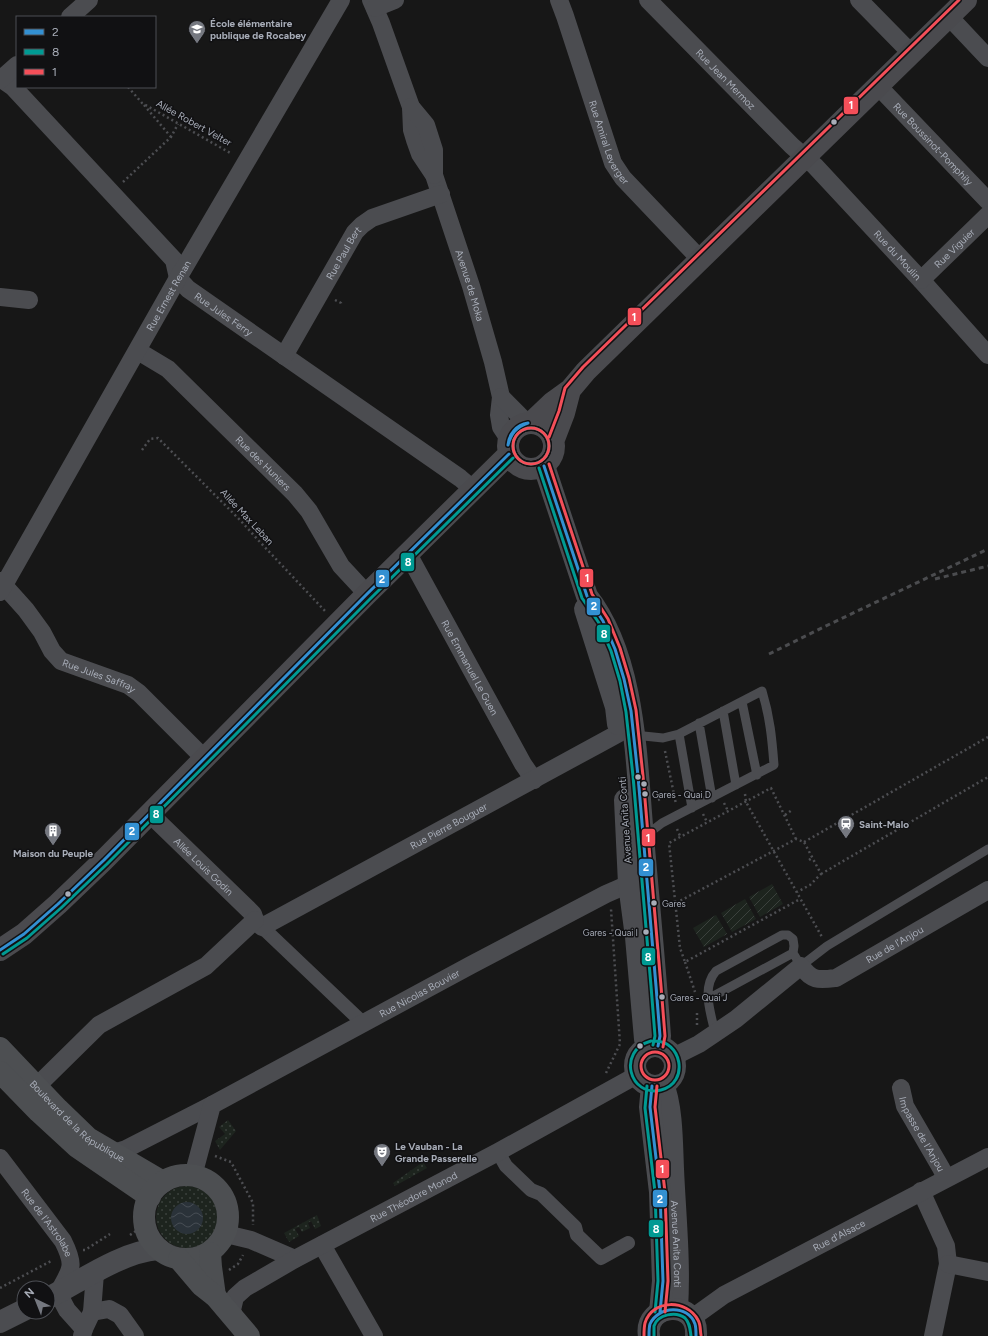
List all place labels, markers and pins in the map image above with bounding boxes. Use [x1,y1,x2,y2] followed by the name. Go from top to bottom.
[210,17,306,42] place label: École élémentaire publique de Rocabey
[187,19,207,44] school or university icon: École élémentaire publique de Rocabey
[829,117,839,127] unlabelled marker
[633,772,643,782] unlabelled marker
[639,779,649,789] unlabelled marker
[640,789,650,799] marker: Gares - Quai D
[652,789,711,800] place label: Gares - Quai D
[836,814,856,839] station icon: Saint-Malo
[859,818,909,831] place label: Saint-Malo
[43,821,63,846] building icon: Maison du Peuple
[13,847,94,860] place label: Maison du Peuple
[63,889,73,899] unlabelled marker
[649,898,659,908] marker: Gares
[662,898,686,909] place label: Gares
[583,927,638,938] place label: Gares - Quai I
[641,927,651,937] marker: Gares - Quai I
[657,992,667,1002] marker: Gares - Quai J
[670,992,727,1003] place label: Gares - Quai J
[635,1041,645,1051] unlabelled marker
[395,1140,477,1165] place label: Le Vauban - La Grande Passerelle
[372,1142,392,1167] theatre icon: Le Vauban - La Grande Passerelle

